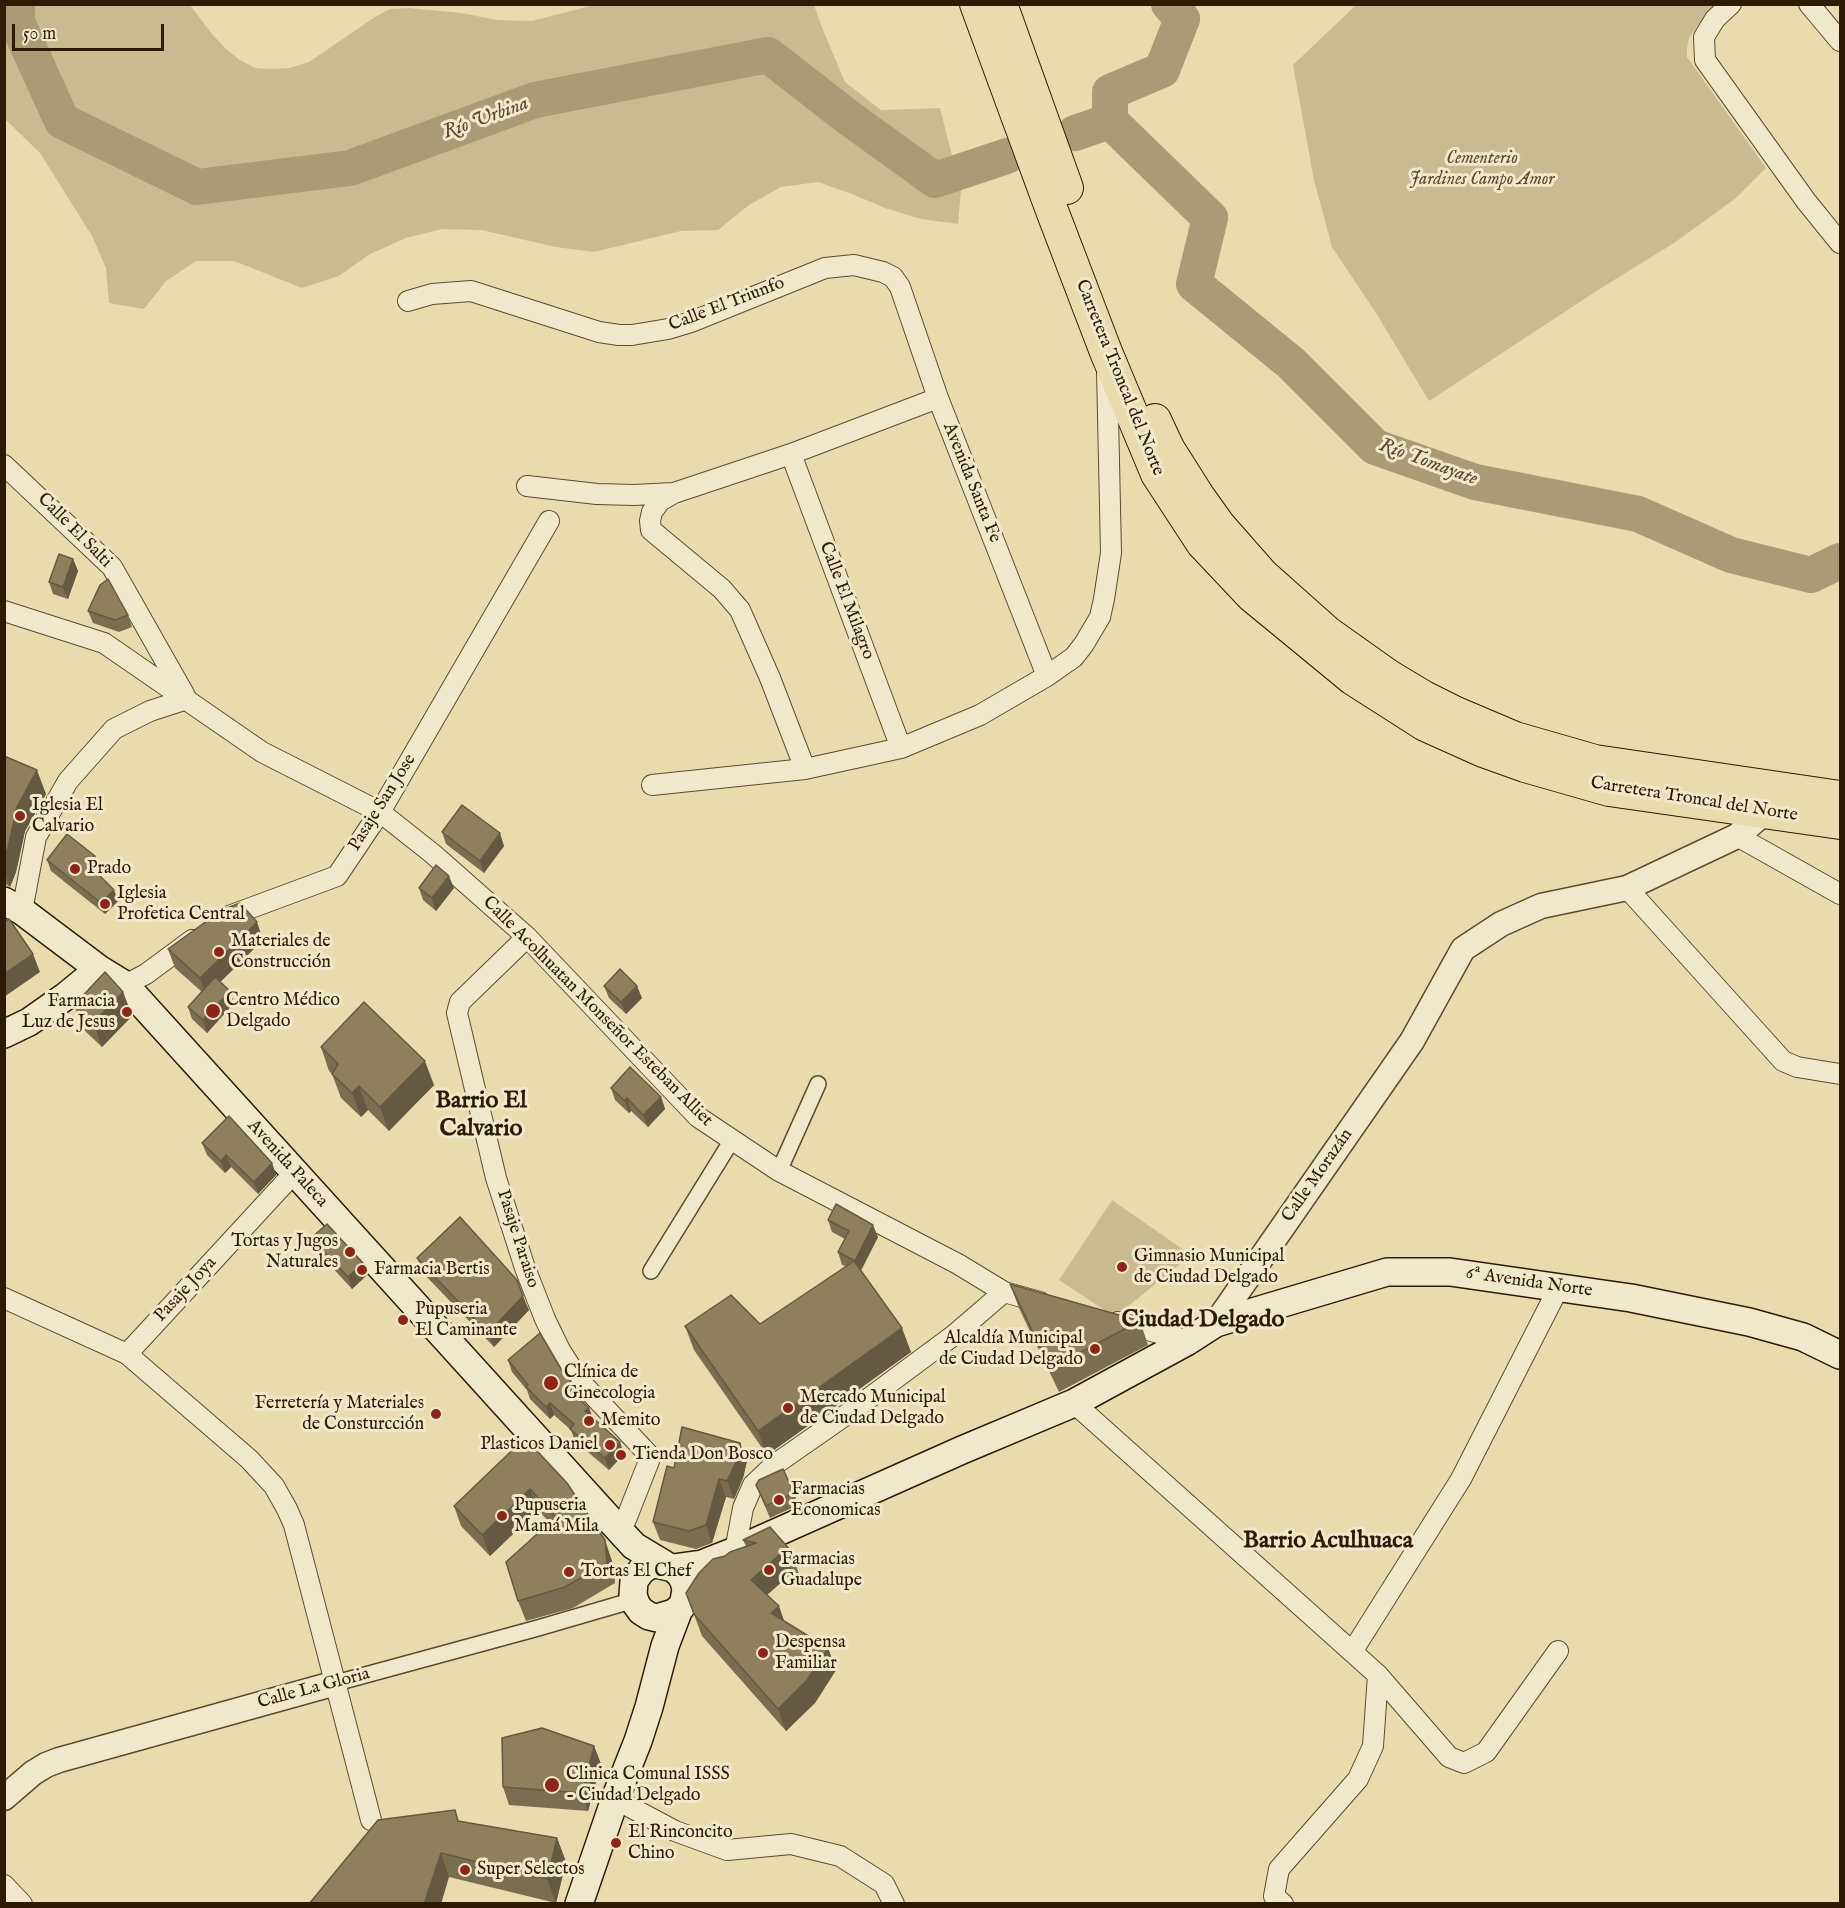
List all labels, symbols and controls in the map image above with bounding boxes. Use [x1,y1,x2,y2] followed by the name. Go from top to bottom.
[15,12,166,50] scale bar
[23,23,56,46] text: 50 m
[440,92,532,146] water label: Río Urbina
[1410,148,1554,190] park label: Cementerio Jardines Campo Amor
[666,273,788,337] street label: Calle El Triunfo
[1070,277,1168,479] street label: Carretera Troncal del Norte
[937,420,1005,546] street label: Avenida Santa Fe
[1375,434,1481,492] water label: Río Tomayate
[32,489,116,573] street label: Calle El Salti
[814,539,878,663] street label: Calle El Milagro
[345,750,421,856] street label: Pasaje San Jose
[1589,773,1799,827] street label: Carretera Troncal del Norte
[32,795,103,838] place label: Iglesia El Calvario
[13,809,27,823] marker: Iglesia El Calvario
[87,858,131,880] place label: Prado
[68,862,82,876] marker: Prado
[117,883,245,926] place label: Iglesia Profetica Central
[477,892,717,1132] street label: Calle Acolhuatan Monseñor Esteban Alliet
[98,897,112,911] marker: Iglesia Profetica Central
[231,931,331,974] place label: Materiales de Construcción
[212,945,226,959] marker: Materiales de Construcción
[226,990,340,1032] place label: Centro Médico Delgado
[22,991,115,1034] place label: Farmacia Luz de Jesus
[204,1002,222,1020] marker: Centro Médico Delgado
[120,1005,134,1019] marker: Farmacia Luz de Jesus
[435,1088,527,1144] district label: Barrio El Calvario
[242,1116,332,1212] street label: Avenida Paleca
[1278,1125,1358,1227] street label: Calle Morazán
[491,1187,543,1291] street label: Pasaje Paraiso
[231,1231,338,1274] place label: Tortas y Jugos Naturales
[343,1245,357,1259] marker: Tortas y Jugos Naturales
[1134,1246,1284,1288] place label: Gimnasio Municipal de Ciudad Delgado
[150,1253,222,1327] street label: Pasaje Joya
[374,1259,490,1281] place label: Farmacia Bertis
[1115,1260,1129,1274] marker: Gimnasio Municipal de Ciudad Delgado
[355,1263,369,1277] marker: Farmacia Bertis
[1464,1263,1594,1303] street label: 6ª Avenida Norte
[415,1299,517,1342] place label: Pupuseria El Caminante
[1122,1307,1284,1335] district label: Ciudad Delgado
[396,1313,410,1327] marker: Pupuseria El Caminante
[939,1328,1083,1370] place label: Alcaldía Municipal de Ciudad Delgado
[1088,1342,1102,1356] marker: Alcaldía Municipal de Ciudad Delgado
[564,1362,655,1404] place label: Clínica de Ginecologia
[542,1374,560,1392] marker: Clínica de Ginecologia
[800,1387,946,1430] place label: Mercado Municipal de Ciudad Delgado
[255,1393,424,1436] place label: Ferretería y Materiales de Consturcción
[781,1401,795,1415] marker: Mercado Municipal de Ciudad Delgado
[429,1407,443,1421] marker: Ferretería y Materiales de Consturcción
[601,1410,661,1432] place label: Memito
[582,1414,596,1428] marker: Memito
[480,1434,598,1456] place label: Plasticos Daniel
[603,1438,617,1452] marker: Plasticos Daniel
[633,1444,773,1466] place label: Tienda Don Bosco
[614,1448,628,1462] marker: Tienda Don Bosco
[791,1479,881,1522] place label: Farmacias Economicas
[772,1493,786,1507] marker: Farmacias Economicas
[514,1495,599,1538] place label: Pupuseria Mamá Mila
[495,1509,509,1523] marker: Pupuseria Mamá Mila
[1243,1528,1413,1556] district label: Barrio Aculhuaca
[781,1549,862,1592] place label: Farmacias Guadalupe
[581,1561,691,1583] place label: Tortas El Chef
[762,1563,776,1577] marker: Farmacias Guadalupe
[562,1565,576,1579] marker: Tortas El Chef
[775,1632,846,1674] place label: Despensa Familiar
[756,1646,770,1660] marker: Despensa Familiar
[256,1664,372,1714] street label: Calle La Gloria
[566,1764,730,1806] place label: Clinica Comunal ISSS - Ciudad Delgado
[543,1776,561,1794] marker: Clinica Comunal ISSS - Ciudad Delgado
[628,1822,733,1864] place label: El Rinconcito Chino
[609,1836,623,1850] marker: El Rinconcito Chino
[477,1859,585,1881] place label: Super Selectos
[458,1863,472,1877] marker: Super Selectos

